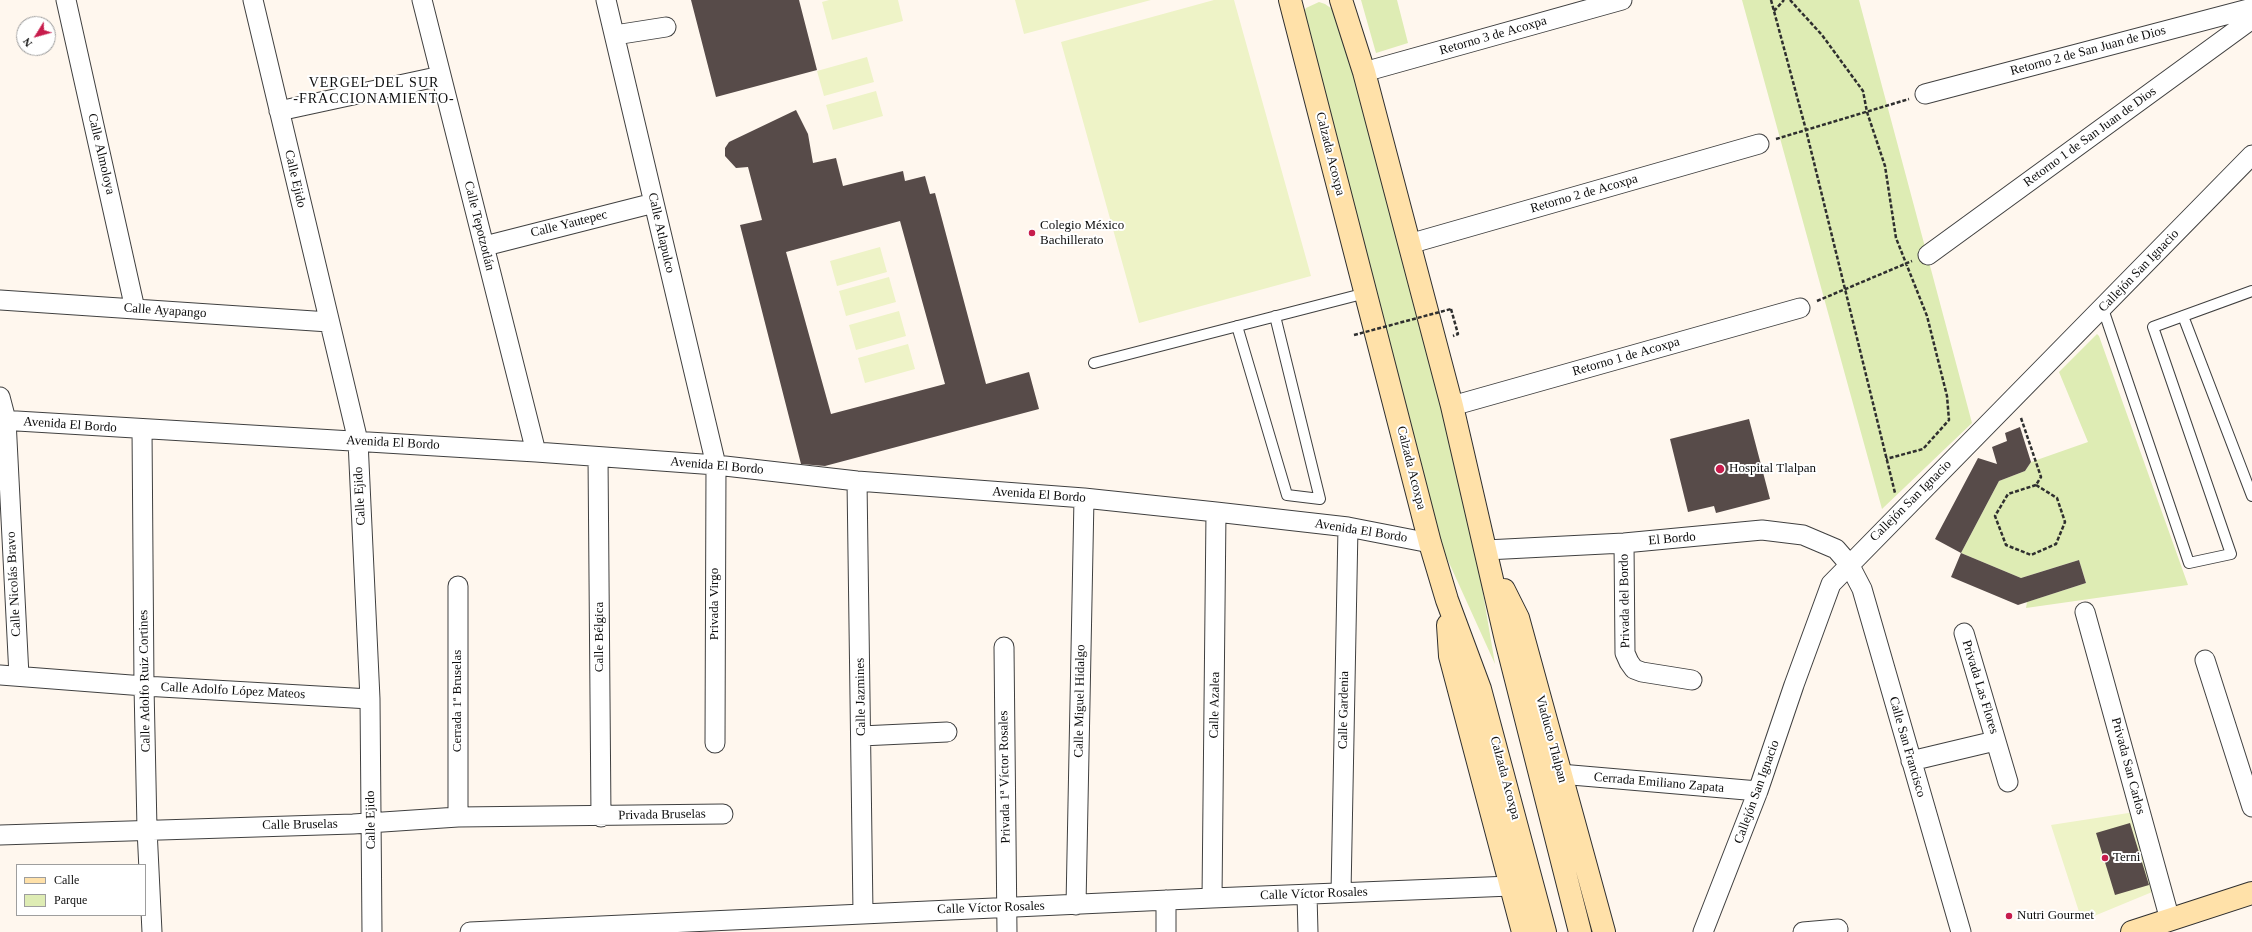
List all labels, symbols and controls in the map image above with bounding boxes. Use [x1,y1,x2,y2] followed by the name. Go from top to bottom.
[1438,13,1548,59] street label: Retorno 3 de Acoxpa
[16,16,56,56] north arrow
[2009,23,2167,79] street label: Retorno 2 de San Juan de Dios
[20,36,34,49] text: N
[293,75,455,108] district label: VERGEL DEL SUR -FRACCIONAMIENTO-
[2021,84,2159,190] street label: Retorno 1 de San Juan de Dios
[1312,111,1348,197] street label: Calzada Acoxpa
[84,112,118,196] street label: Calle Almoloya
[281,149,309,209] street label: Calle Ejido
[1529,171,1639,217] street label: Retorno 2 de Acoxpa
[460,180,498,272] street label: Calle Tepotzotlán
[644,191,678,275] street label: Calle Atlapulco
[529,207,609,241] street label: Calle Yautepec
[1040,218,1124,249] place label: Colegio México Bachillerato
[2096,226,2182,316] street label: Callejón San Ignacio
[1027,228,1037,238] marker: Colegio México Bachillerato
[123,300,207,322] street label: Calle Ayapango
[1571,334,1681,380] street label: Retorno 1 de Acoxpa
[23,414,117,436] street label: Avenida El Bordo
[1393,425,1429,511] street label: Calzada Acoxpa
[346,433,440,453] street label: Avenida El Bordo
[670,454,764,478] street label: Avenida El Bordo
[1867,457,1955,545] street label: Callejón San Ignacio
[1729,461,1816,477] place label: Hospital Tlalpan
[1714,463,1726,475] marker: Hospital Tlalpan
[351,466,369,526] street label: Calle Ejido
[992,484,1086,506] street label: Avenida El Bordo
[1314,516,1408,546] street label: Avenida El Bordo
[1648,529,1696,549] street label: El Bordo
[3,531,25,637] street label: Calle Nicolás Bravo
[1616,554,1634,648] street label: Privada del Bordo
[707,568,723,640] street label: Privada Virgo
[592,602,608,672] street label: Calle Bélgica
[136,610,154,752] street label: Calle Adolfo Ruiz Cortines
[1958,638,2002,736] street label: Privada Las Flores
[1071,644,1089,758] street label: Calle Miguel Hidalgo
[450,650,466,752] street label: Cerrada 1ª Bruselas
[853,658,869,736] street label: Calle Jazmines
[1207,671,1223,739] street label: Calle Azalea
[1336,671,1352,749] street label: Calle Gardenia
[160,679,306,703] street label: Calle Adolfo López Mateos
[1532,694,1570,784] street label: Viaducto Tlalpan
[1885,695,1929,799] street label: Calle San Francisco
[996,710,1014,844] street label: Privada 1ª Víctor Rosales
[2108,716,2148,816] street label: Privada San Carlos
[1486,735,1524,821] street label: Calzada Acoxpa
[1731,738,1783,846] street label: Callejón San Ignacio
[1593,770,1725,796] street label: Cerrada Emiliano Zapata
[363,790,379,850] street label: Calle Ejido
[618,806,706,824] street label: Privada Bruselas
[262,817,338,833] street label: Calle Bruselas
[2113,850,2140,866] place label: Terni
[2100,853,2110,863] marker: Terni
[16,864,146,916] legend
[54,873,79,887] text: Calle
[1260,884,1368,904] street label: Calle Víctor Rosales
[54,893,87,907] text: Parque
[937,898,1045,918] street label: Calle Víctor Rosales
[2017,908,2094,924] place label: Nutri Gourmet
[2004,911,2014,921] marker: Nutri Gourmet

